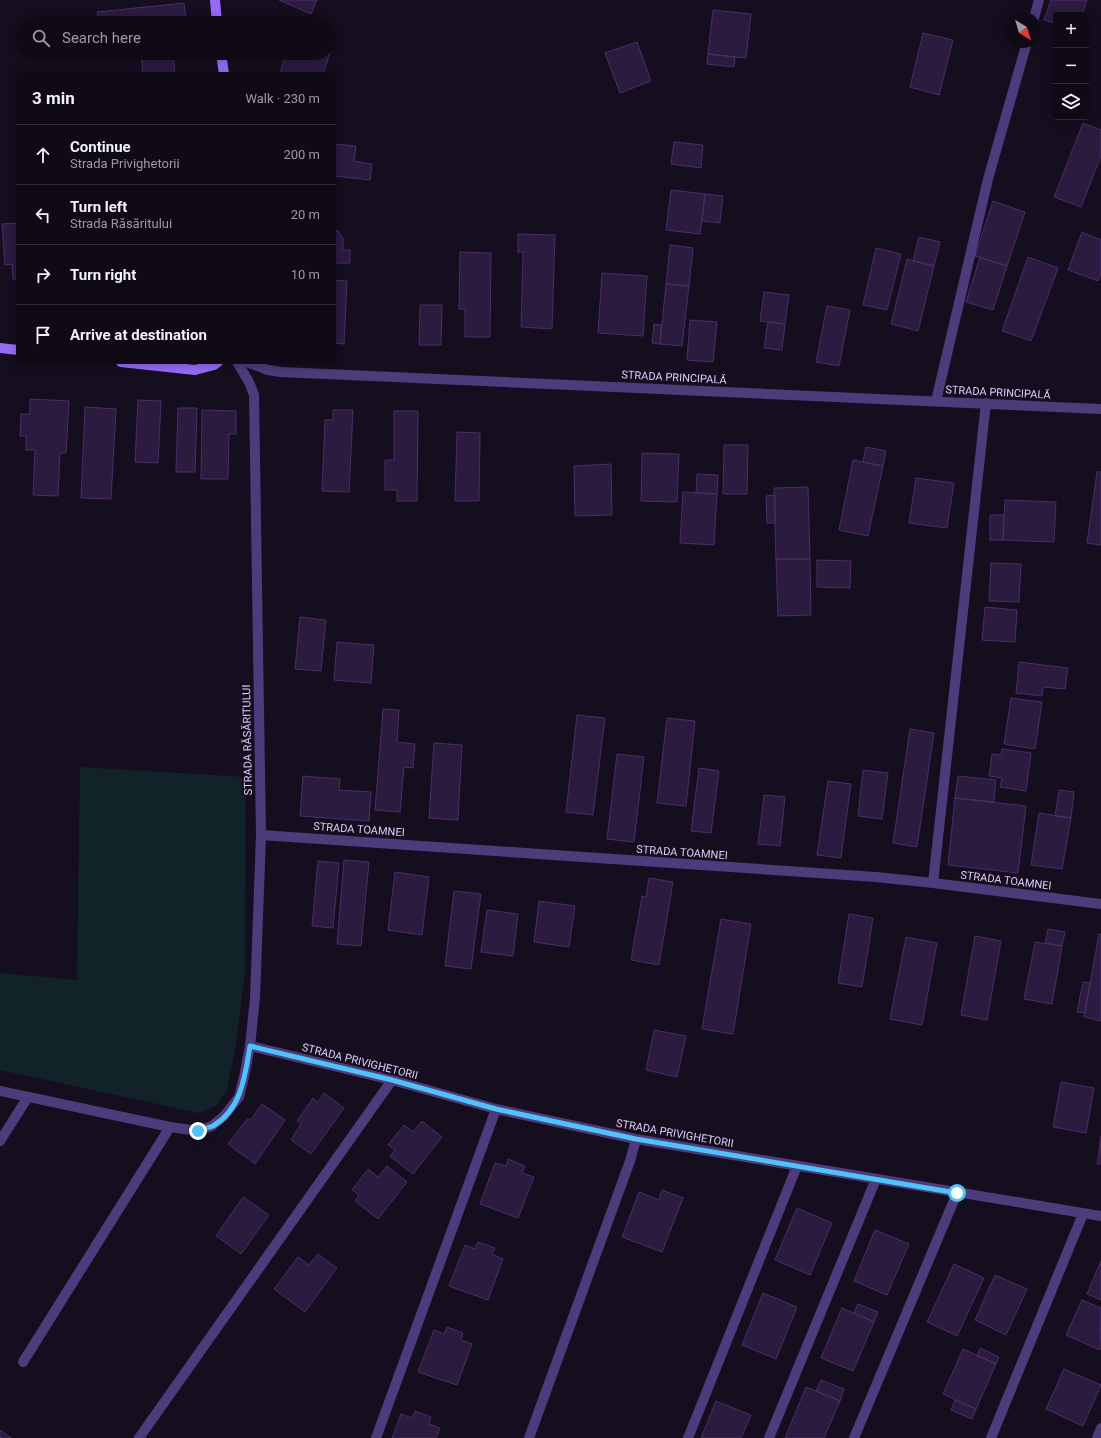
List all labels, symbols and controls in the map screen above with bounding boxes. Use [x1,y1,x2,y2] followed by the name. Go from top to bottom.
[1005,12,1041,48] north arrow
[1053,12,1089,120] map controls
[1053,12,1089,48] button: +
[16,16,336,60] search box
[30,27,52,49] icon: search
[62,29,141,47] text: Search here
[1053,48,1089,84] button: −
[1053,84,1089,120] button: layers
[32,88,75,108] text: 3 min
[245,91,320,106] text: Walk · 230 m
[70,138,131,156] text: Continue
[32,144,54,166] icon: ahead
[283,147,320,162] text: 200 m
[70,156,180,171] text: Strada Privighetorii
[70,198,127,216] text: Turn left
[32,204,54,226] icon: left
[291,207,320,222] text: 20 m
[70,216,172,231] text: Strada Răsăritului
[32,264,54,286] icon: right
[70,266,136,284] text: Turn right
[291,267,320,282] text: 10 m
[32,324,54,346] icon: arrive
[70,326,207,344] text: Arrive at destination
[621,368,728,387] street label: STRADA PRINCIPALĂ
[945,383,1052,402] street label: STRADA PRINCIPALĂ
[240,684,255,795] street label: STRADA RĂSĂRITULUI
[313,820,405,839] street label: STRADA TOAMNEI
[636,843,728,862] street label: STRADA TOAMNEI
[960,868,1052,893] street label: STRADA TOAMNEI
[300,1041,419,1082] street label: STRADA PRIVIGHETORII
[615,1117,735,1150] street label: STRADA PRIVIGHETORII
[189,1122,207,1140] route end
[948,1184,966,1202] route start

